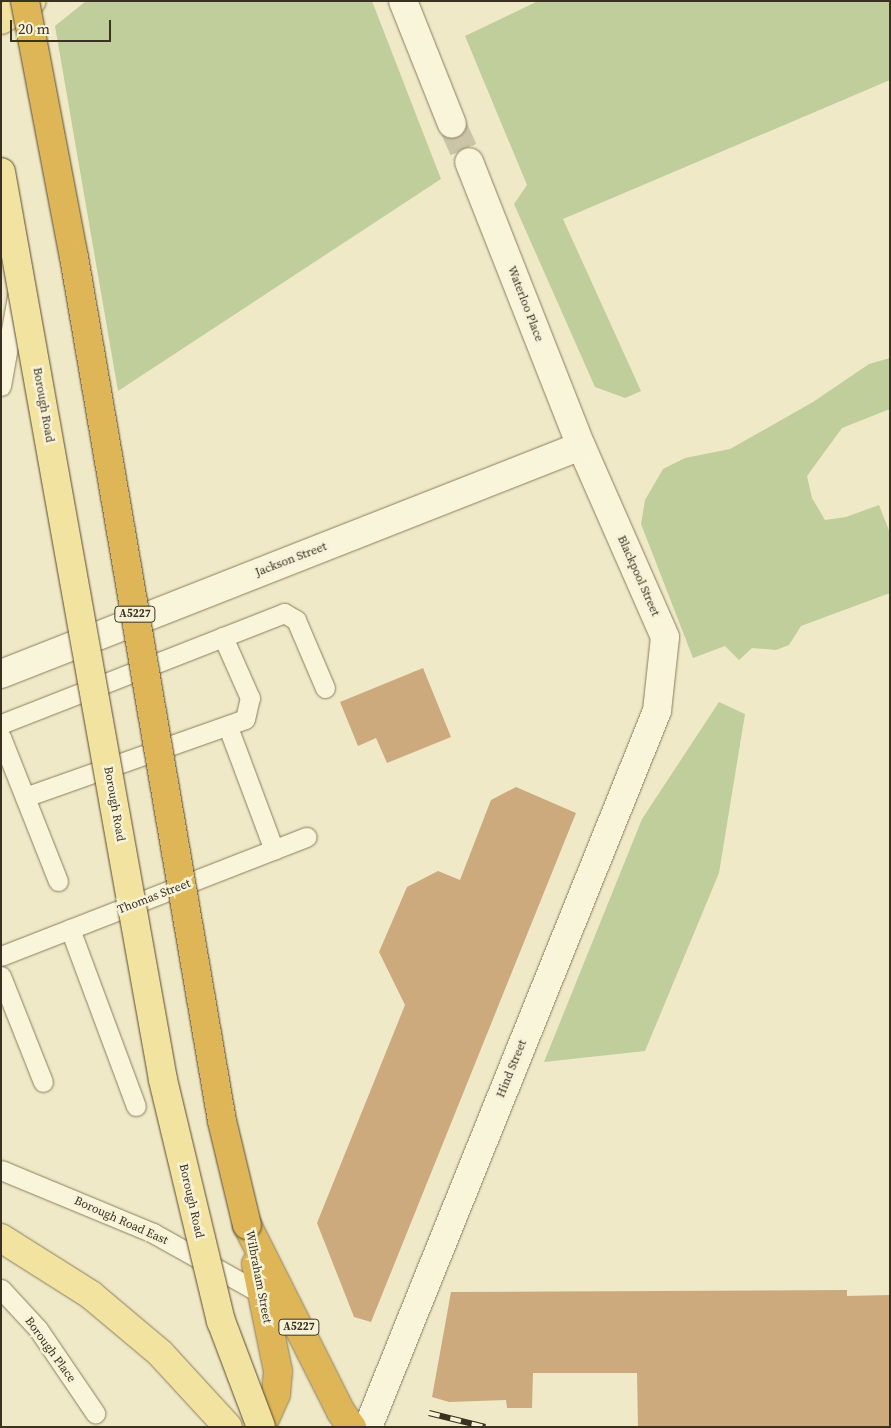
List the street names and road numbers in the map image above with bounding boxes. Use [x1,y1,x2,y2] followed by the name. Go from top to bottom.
[504,264,546,344] street label: Waterloo Place
[29,366,57,444] street label: Borough Road
[614,534,662,618] street label: Blackpool Street
[253,540,329,580] street label: Jackson Street
[114,606,156,622] road number: A5227
[100,765,128,843] street label: Borough Road
[115,876,193,918] street label: Thomas Street
[494,1038,530,1100] street label: Hind Street
[175,1162,207,1240] street label: Borough Road
[72,1194,170,1248] street label: Borough Road East
[242,1229,274,1325] street label: Wilbraham Street
[21,1315,79,1385] street label: Borough Place
[278,1318,320,1335] road number: A5227

